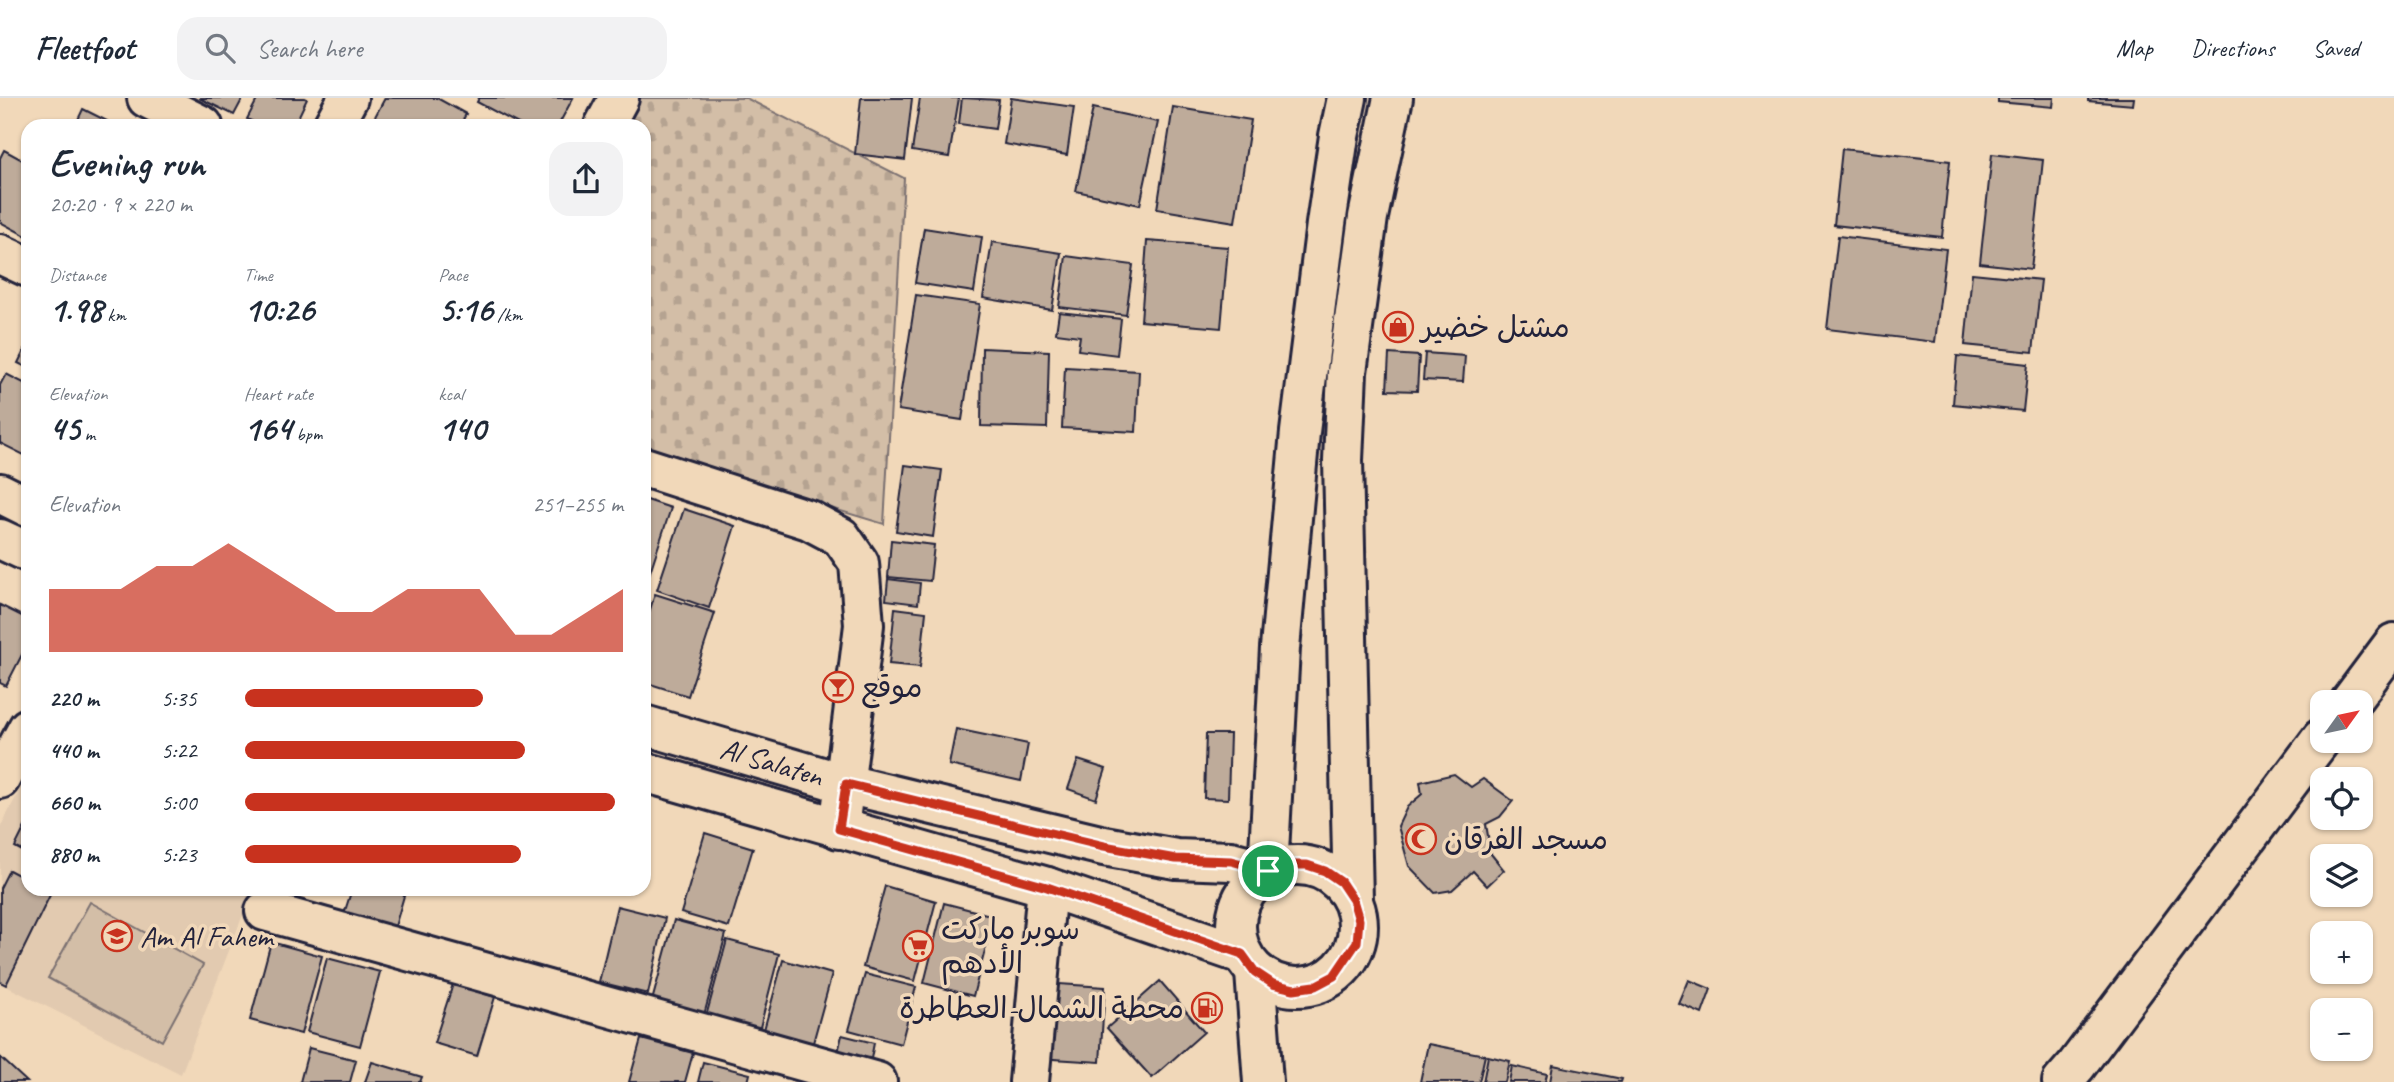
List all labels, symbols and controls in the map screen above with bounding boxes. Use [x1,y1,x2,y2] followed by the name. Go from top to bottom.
[177,17,667,80] search box
[35,27,135,69] text: Fleetfoot
[201,29,239,67] icon: search
[257,32,363,65] text: Search here
[2116,33,2153,63] text: Map
[2191,33,2274,63] text: Directions
[2312,33,2359,63] text: Saved
[49,140,205,187] text: Evening run
[549,142,623,216] button: share
[49,190,192,219] text: 20:20 · 9 × 220 m
[49,263,106,287] text: Distance
[244,263,273,287] text: Time
[438,263,468,287] text: Pace
[49,287,103,332] text: 1.98
[244,287,314,332] text: 10:26
[438,287,493,332] text: 5:16
[103,303,126,327] text: km
[493,303,522,327] text: /km
[1418,308,1570,346] place label: مشتل خضير
[1381,310,1415,344] shop icon: مشتل خضير
[49,382,107,406] text: Elevation
[244,382,313,406] text: Heart rate
[438,382,463,406] text: kcal
[49,406,80,451] text: 45
[244,406,292,451] text: 164
[438,406,486,451] text: 140
[80,422,95,446] text: m
[292,422,322,446] text: bpm
[49,490,120,519] text: Elevation
[532,490,623,519] text: 251–255 m
[861,668,923,709] place label: موقع
[821,670,855,704] bar icon: موقع
[49,684,99,713] text: 220 m
[161,684,197,713] text: 5:35
[2310,690,2373,752] north arrow
[2310,690,2373,1061] map controls
[716,729,829,796] street label: Al Salaten
[49,736,99,765] text: 440 m
[161,736,197,765] text: 5:22
[2310,767,2373,830] button: locate
[49,788,100,817] text: 660 m
[161,788,197,817] text: 5:00
[1444,820,1608,858] place label: مسجد الفرقان
[1404,822,1438,856] mosque icon: مسجد الفرقان
[49,840,99,869] text: 880 m
[161,840,197,869] text: 5:23
[1238,841,1298,901] pin
[2310,844,2373,907] button: layers
[1249,852,1287,890] icon: arrive
[941,910,1080,985] place label: سوبر ماركت الأدهم
[140,917,275,955] place label: Am Al Fahem
[100,919,134,953] school or university icon: Am Al Fahem
[2310,921,2373,984] button: +
[901,929,935,963] supermarket icon: سوبر ماركت الأدهم
[899,989,1184,1027] place label: محطة الشمال-العطاطرة
[1190,991,1224,1025] fuel station icon: محطة الشمال-العطاطرة
[2310,998,2373,1061] button: −

